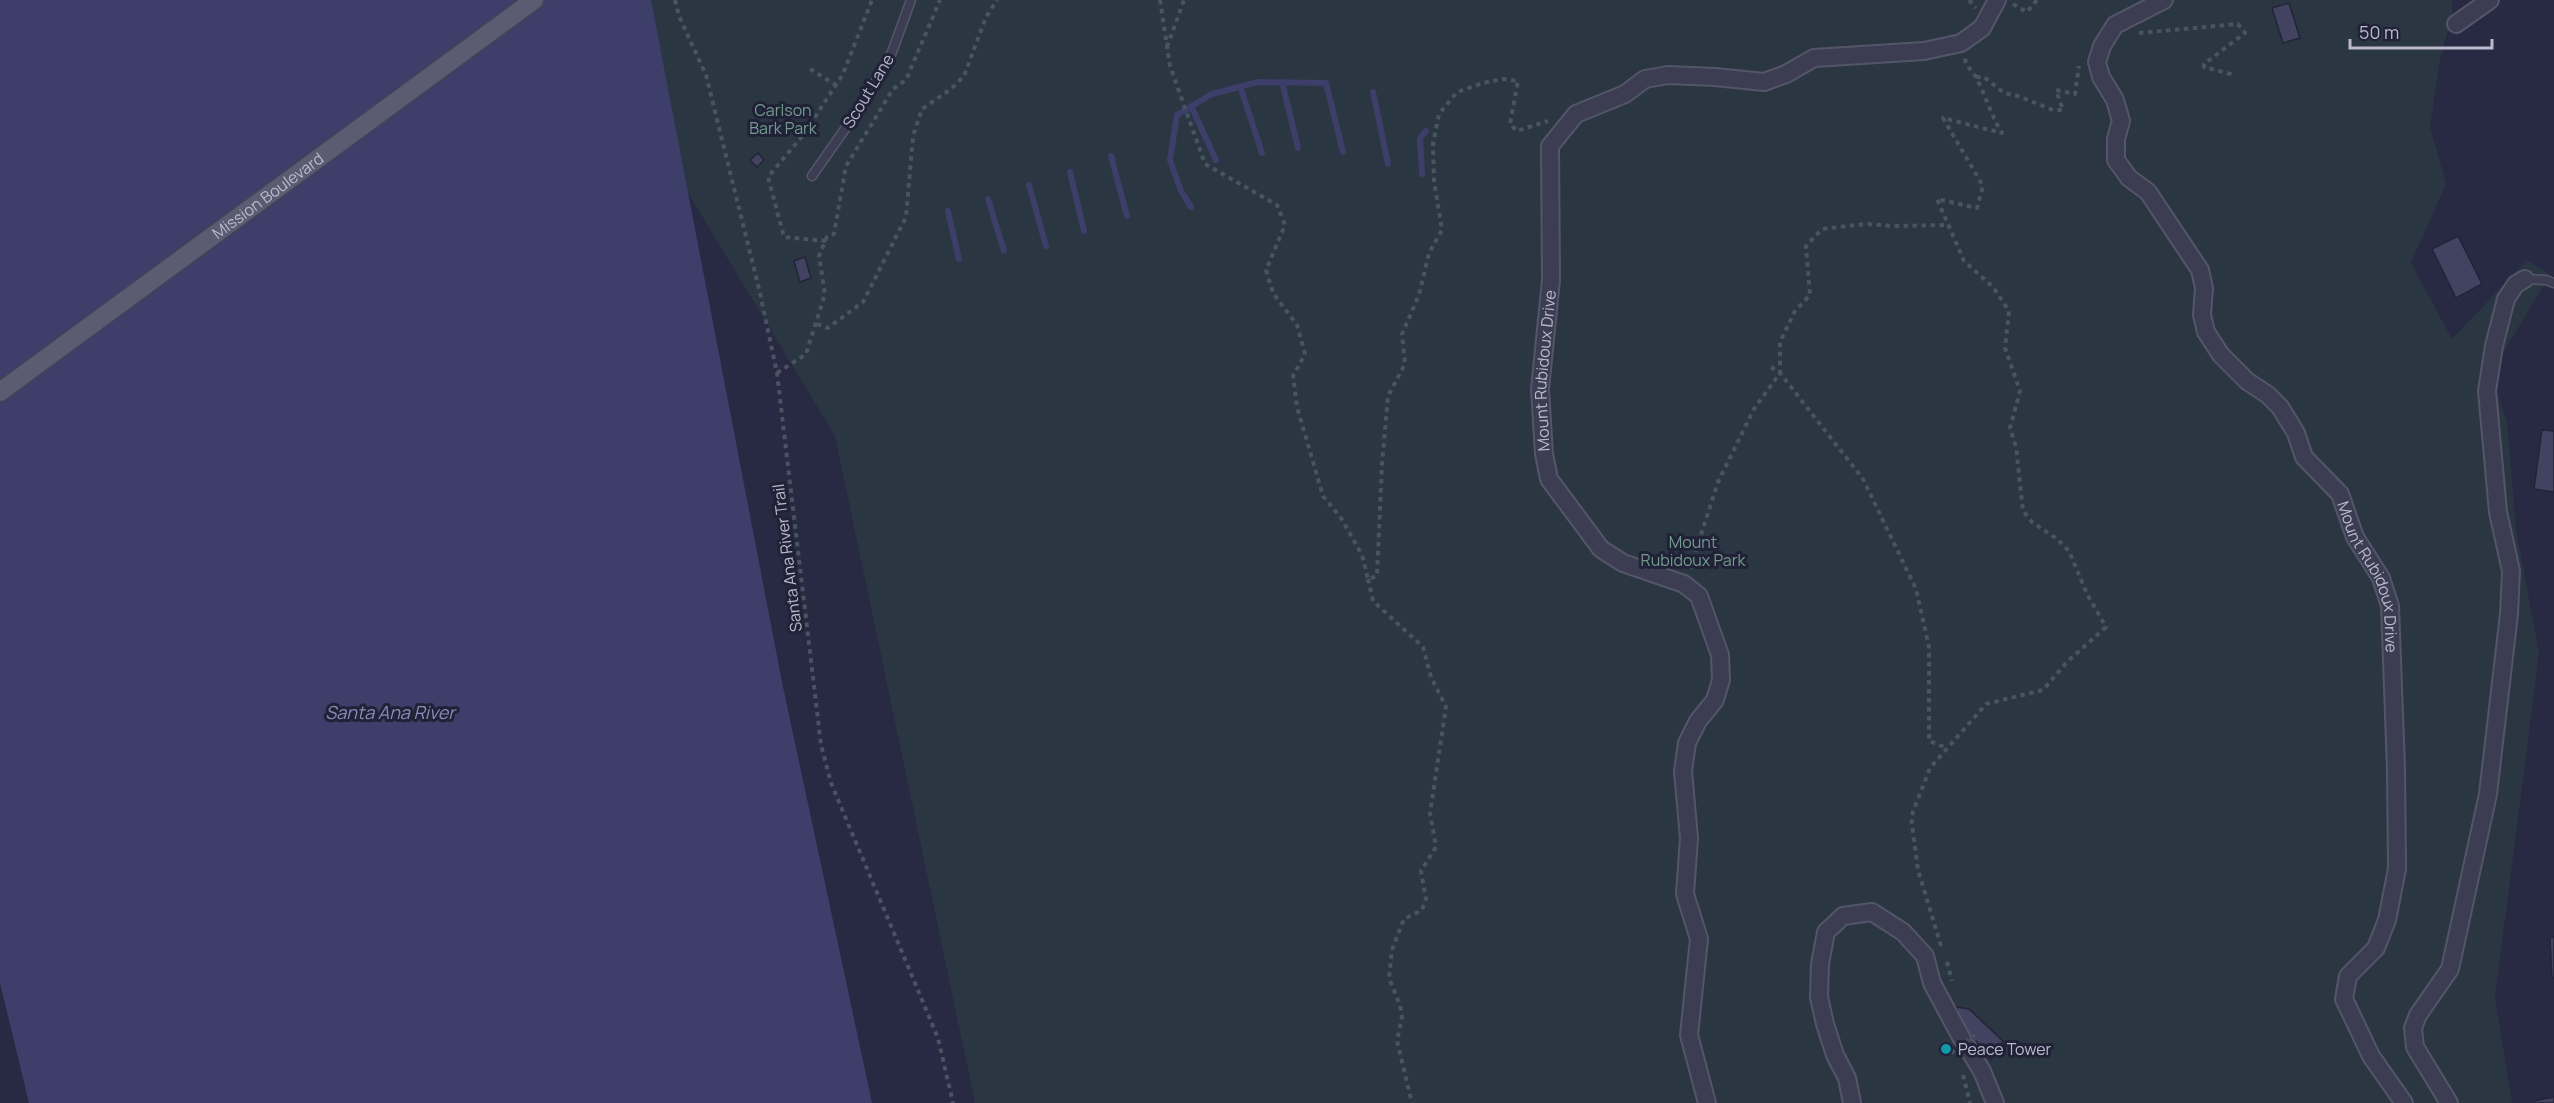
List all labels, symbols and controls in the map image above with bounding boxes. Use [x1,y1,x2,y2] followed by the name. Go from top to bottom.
[2350,12,2492,50] scale bar
[2359,20,2399,44] text: 50 m
[837,50,899,132] street label: Scout Lane
[749,99,818,139] park label: Carlson Bark Park
[207,147,328,244] street label: Mission Boulevard
[1529,289,1561,452] street label: Mount Rubidoux Drive
[767,483,807,633] street label: Santa Ana River Trail
[2332,498,2403,653] street label: Mount Rubidoux Drive
[1641,531,1746,571] park label: Mount Rubidoux Park
[325,700,457,724] water label: Santa Ana River
[1958,1038,2052,1060] place label: Peace Tower
[1939,1042,1953,1056] marker: Peace Tower

